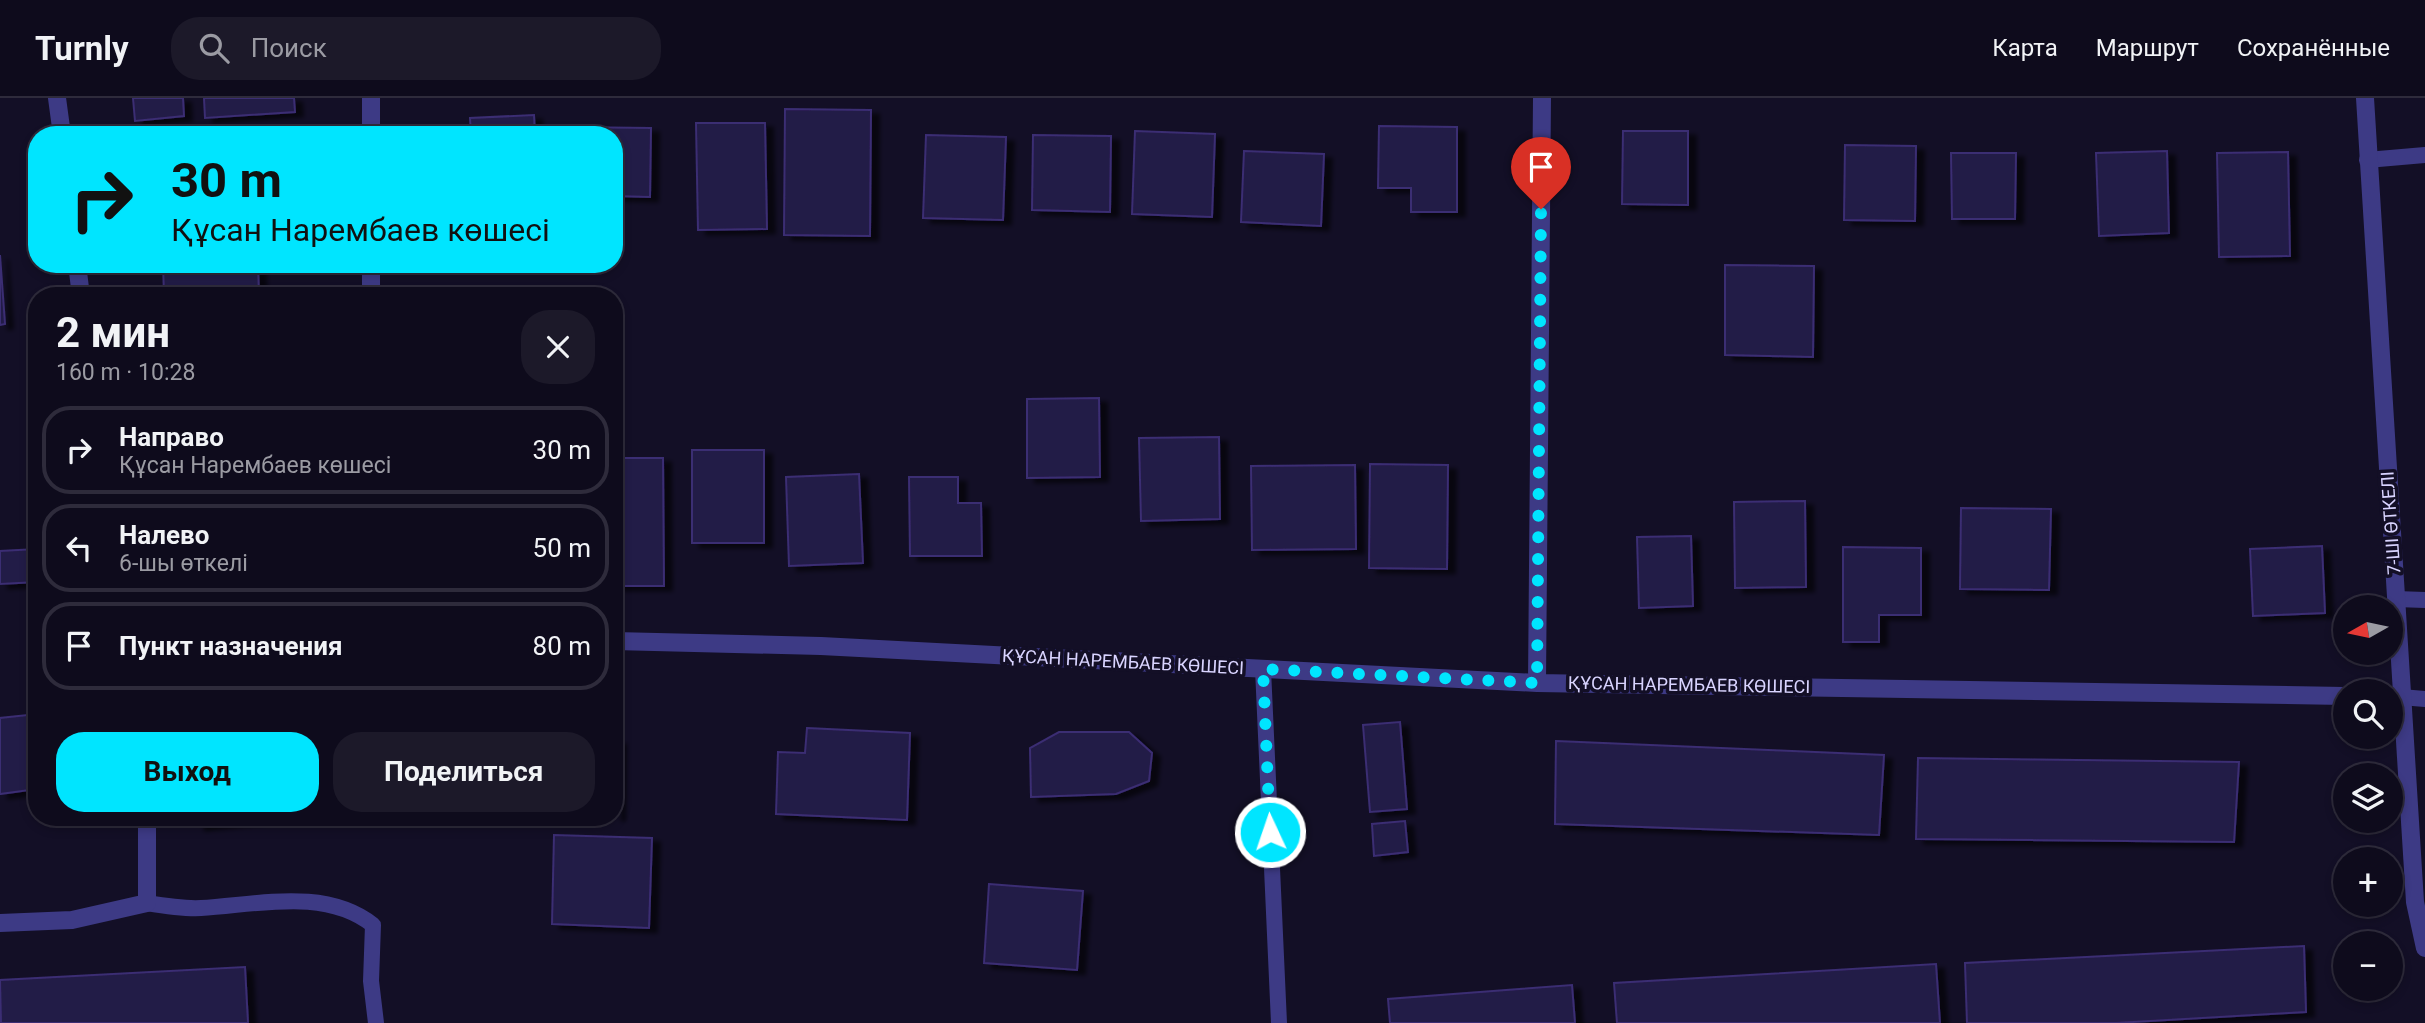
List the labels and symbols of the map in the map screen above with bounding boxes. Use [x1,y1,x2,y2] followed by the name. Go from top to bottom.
[1511,137,1571,209] pin
[2376,471,2405,576] street label: 7-ШІ ӨТКЕЛІ
[2333,595,2403,665] north arrow
[1001,645,1245,678] street label: ҚҰСАН НАРЕМБАЕВ КӨШЕСІ
[1568,672,1810,697] street label: ҚҰСАН НАРЕМБАЕВ КӨШЕСІ
[1233,795,1307,869] position arrow

